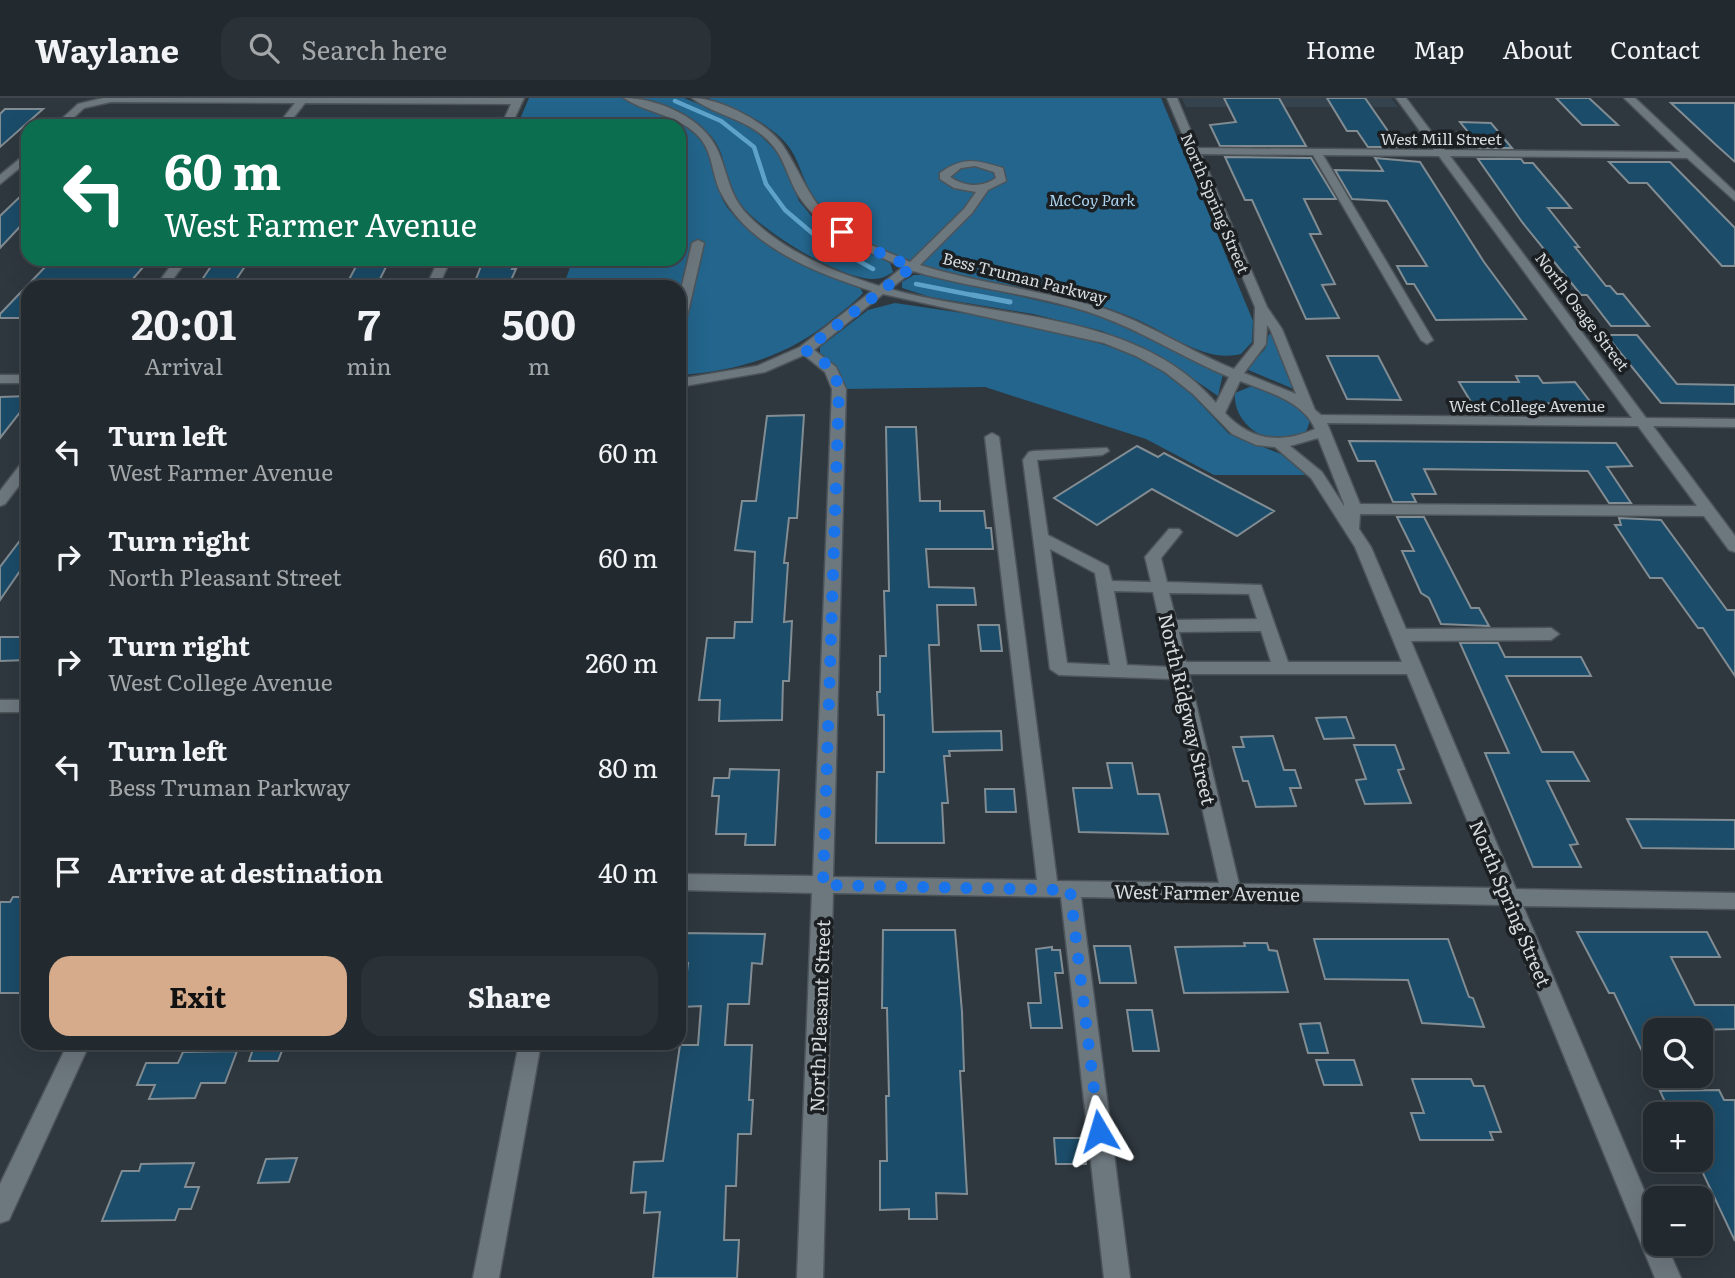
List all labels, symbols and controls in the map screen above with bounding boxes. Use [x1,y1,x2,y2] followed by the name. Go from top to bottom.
[221,17,711,80] search box
[35,24,179,73] text: Waylane
[245,29,283,67] icon: search
[301,29,447,68] text: Search here
[1306,31,1375,66] text: Home
[1413,31,1464,66] text: Map
[1502,31,1572,66] text: About
[1610,31,1700,66] text: Contact
[1380,126,1502,150] street label: West Mill Street
[1176,129,1257,277] street label: North Spring Street
[164,132,281,205] text: 60 m
[49,147,140,238] icon: left
[1049,187,1135,211] park label: McCoy Park
[164,199,477,247] text: West Farmer Avenue
[812,202,872,262] pin
[823,213,861,251] icon: arrive
[940,245,1110,309] street label: Bess Truman Parkway
[1530,246,1636,376] street label: North Osage Street
[131,291,236,353] text: 20:01
[358,291,380,353] text: 7
[501,291,576,353] text: 500
[144,348,223,382] text: Arrival
[346,348,392,382] text: min
[528,348,550,382] text: m
[1449,393,1605,417] street label: West College Avenue
[108,415,227,454] text: Turn left
[599,432,658,471] text: 60 m
[49,433,87,471] icon: left
[108,454,333,488] text: West Farmer Avenue
[108,520,250,559] text: Turn right
[599,537,658,576] text: 60 m
[49,538,87,576] icon: right
[108,559,342,593] text: North Pleasant Street
[1152,611,1224,808] street label: North Ridgway Street
[108,625,250,664] text: Turn right
[585,642,658,681] text: 260 m
[49,643,87,681] icon: right
[108,664,333,698] text: West College Avenue
[108,730,227,769] text: Turn left
[598,747,658,786] text: 80 m
[49,748,87,786] icon: left
[108,769,350,803] text: Bess Truman Parkway
[1463,815,1559,991] street label: North Spring Street
[108,852,383,891] text: Arrive at destination
[598,852,658,891] text: 40 m
[49,853,87,891] icon: arrive
[1114,876,1300,908] street label: West Farmer Avenue
[802,919,836,1113] street label: North Pleasant Street
[49,956,347,1036] button: Exit
[361,956,658,1036] button: Share
[1643,1018,1713,1256] map controls
[1643,1018,1713,1088] button: search
[1062,1094,1136,1168] position arrow
[1643,1102,1713,1172] button: +
[1643,1186,1713,1256] button: −

